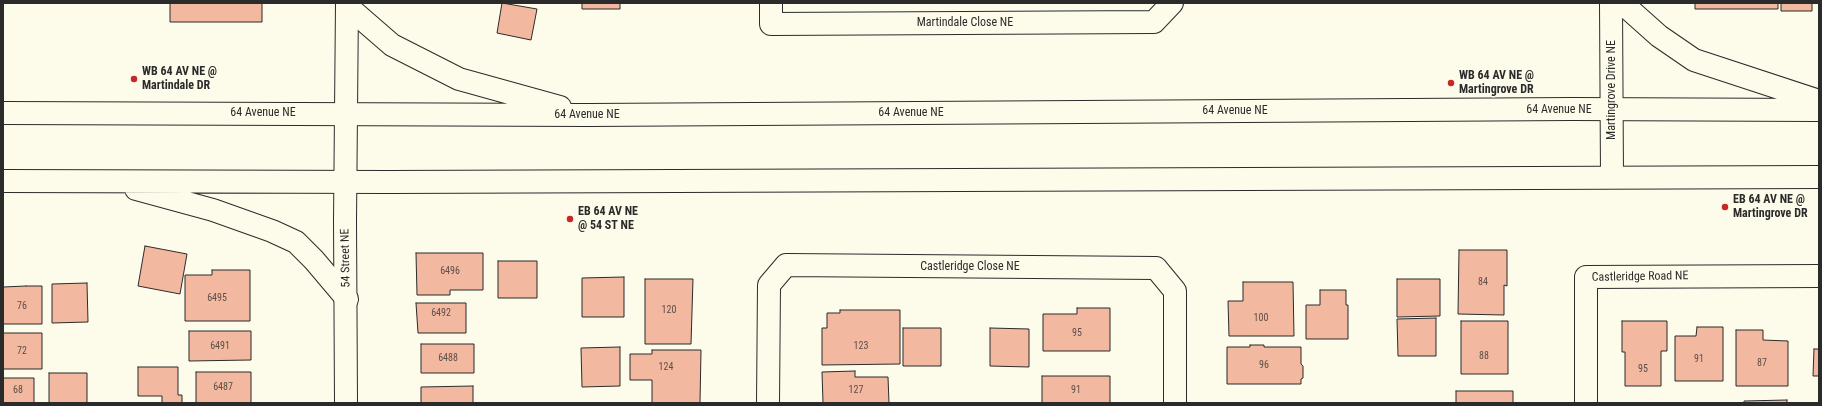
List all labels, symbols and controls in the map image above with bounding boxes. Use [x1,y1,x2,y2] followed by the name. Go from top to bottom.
[917,16,1013,30] street label: Martindale Close NE
[1605,40,1619,140] street label: Martingrove Drive NE
[142,65,217,93] place label: WB 64 AV NE @ Martindale DR
[1459,69,1534,97] place label: WB 64 AV NE @ Martingrove DR
[129,74,139,84] marker: WB 64 AV NE @ Martindale DR
[1446,78,1456,88] marker: WB 64 AV NE @ Martingrove DR
[1526,103,1592,117] street label: 64 Avenue NE
[1202,104,1268,118] street label: 64 Avenue NE
[230,106,296,120] street label: 64 Avenue NE
[878,106,944,120] street label: 64 Avenue NE
[554,108,620,122] street label: 64 Avenue NE
[1733,193,1808,221] place label: EB 64 AV NE @ Martingrove DR
[1720,202,1730,212] marker: EB 64 AV NE @ Martingrove DR
[578,205,638,233] place label: EB 64 AV NE @ 54 ST NE
[565,214,575,224] marker: EB 64 AV NE @ 54 ST NE
[338,228,354,288] street label: 54 Street NE
[920,260,1020,274] street label: Castleridge Close NE
[440,265,460,277] house number: 6496
[1591,269,1689,285] street label: Castleridge Road NE
[1478,276,1488,288] house number: 84
[207,292,227,304] house number: 6495
[17,300,27,312] house number: 76
[662,304,676,316] house number: 120
[431,307,451,319] house number: 6492
[1254,312,1268,324] house number: 100
[1072,327,1082,339] house number: 95
[210,340,230,352] house number: 6491
[854,340,868,352] house number: 123
[17,345,27,357] house number: 72
[1479,350,1489,362] house number: 88
[438,352,458,364] house number: 6488
[1694,353,1704,365] house number: 91
[1757,357,1767,369] house number: 87
[1259,359,1269,371] house number: 96
[659,361,673,373] house number: 124
[1638,363,1648,375] house number: 95
[213,381,233,393] house number: 6487
[13,384,23,396] house number: 68
[849,384,863,396] house number: 127
[1071,384,1081,396] house number: 91

